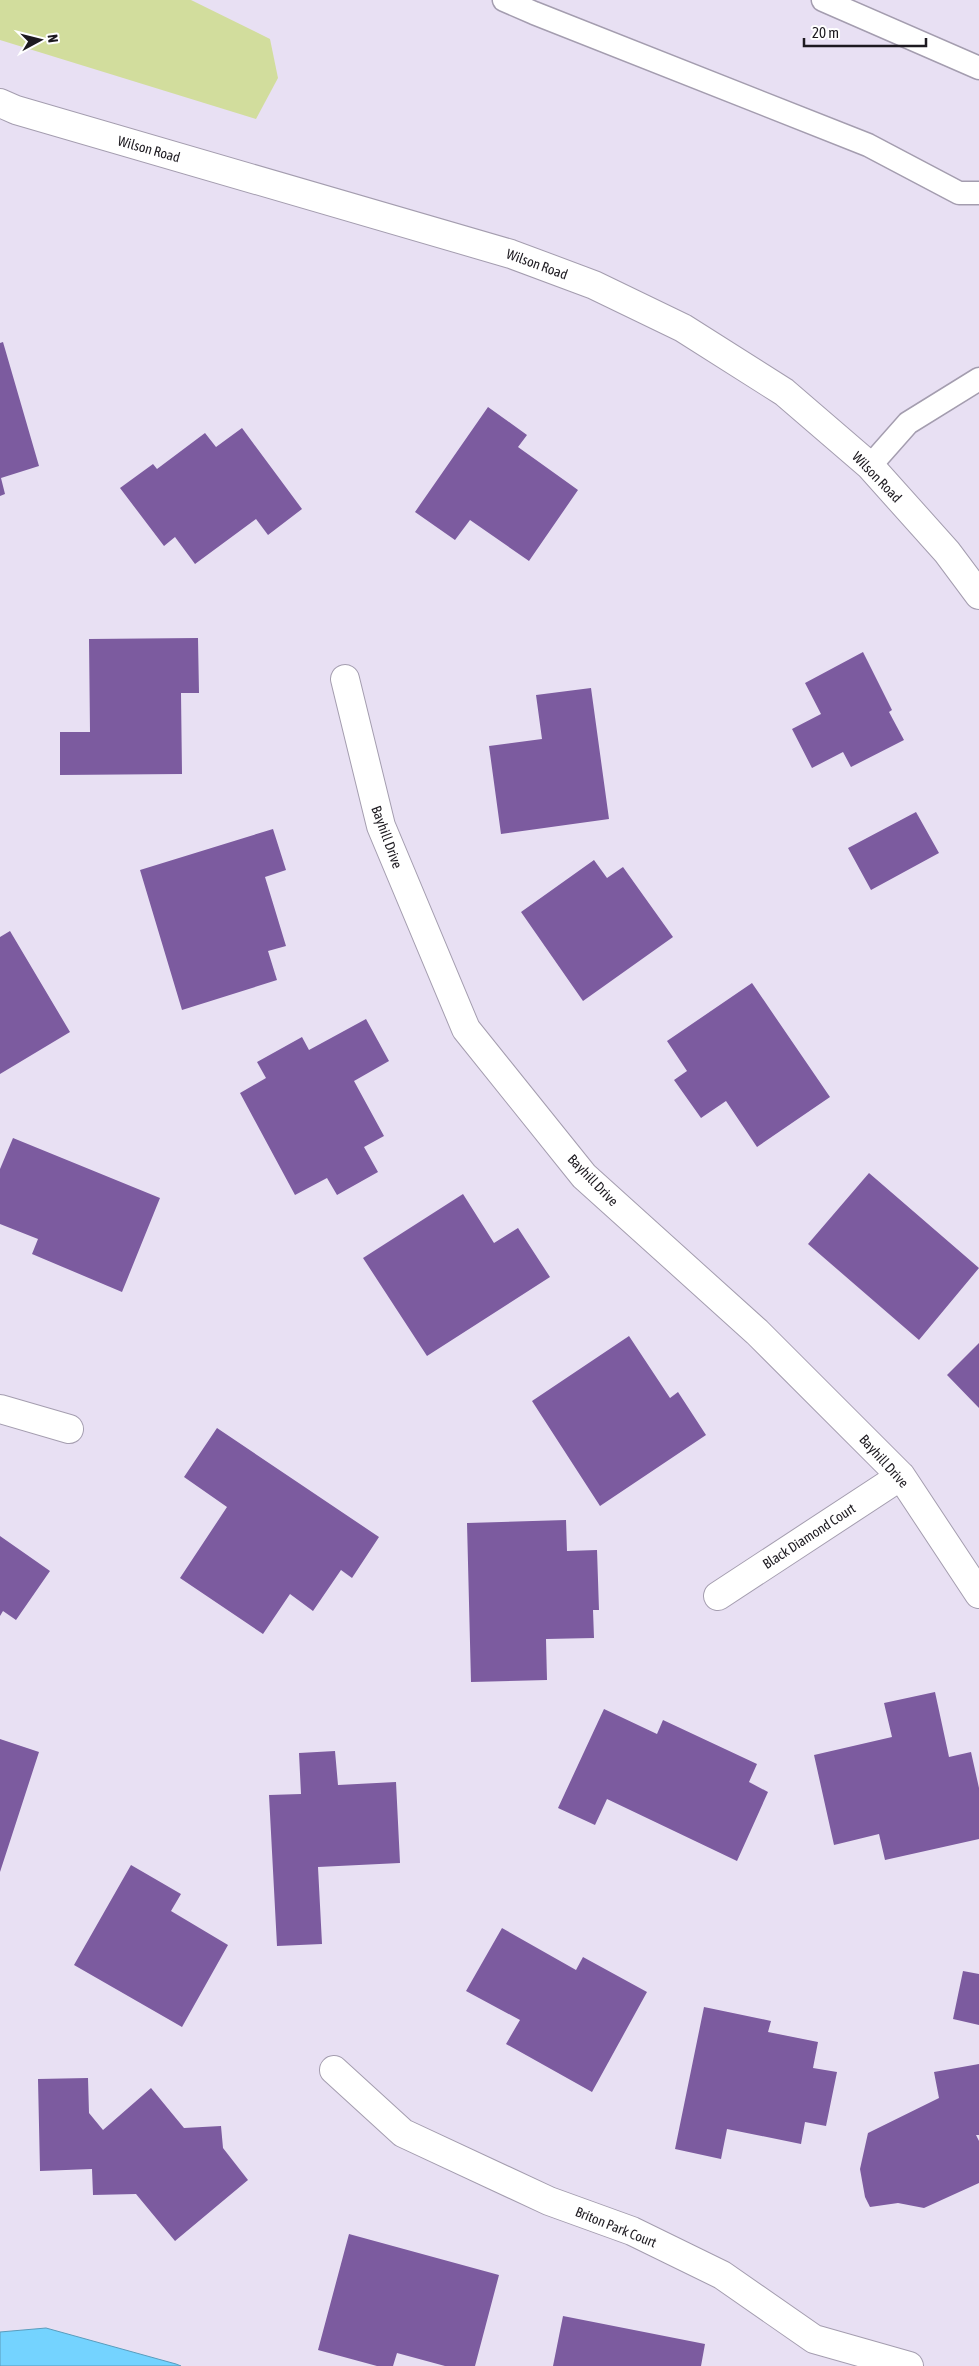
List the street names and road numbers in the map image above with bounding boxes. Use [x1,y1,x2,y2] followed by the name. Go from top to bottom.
[116,132,182,166] street label: Wilson Road
[504,246,570,282] street label: Wilson Road
[849,448,905,506] street label: Wilson Road
[368,804,406,870] street label: Bayhill Drive
[565,1151,621,1209] street label: Bayhill Drive
[856,1431,912,1491] street label: Bayhill Drive
[760,1500,858,1572] street label: Black Diamond Court
[573,2203,659,2251] street label: Briton Park Court

